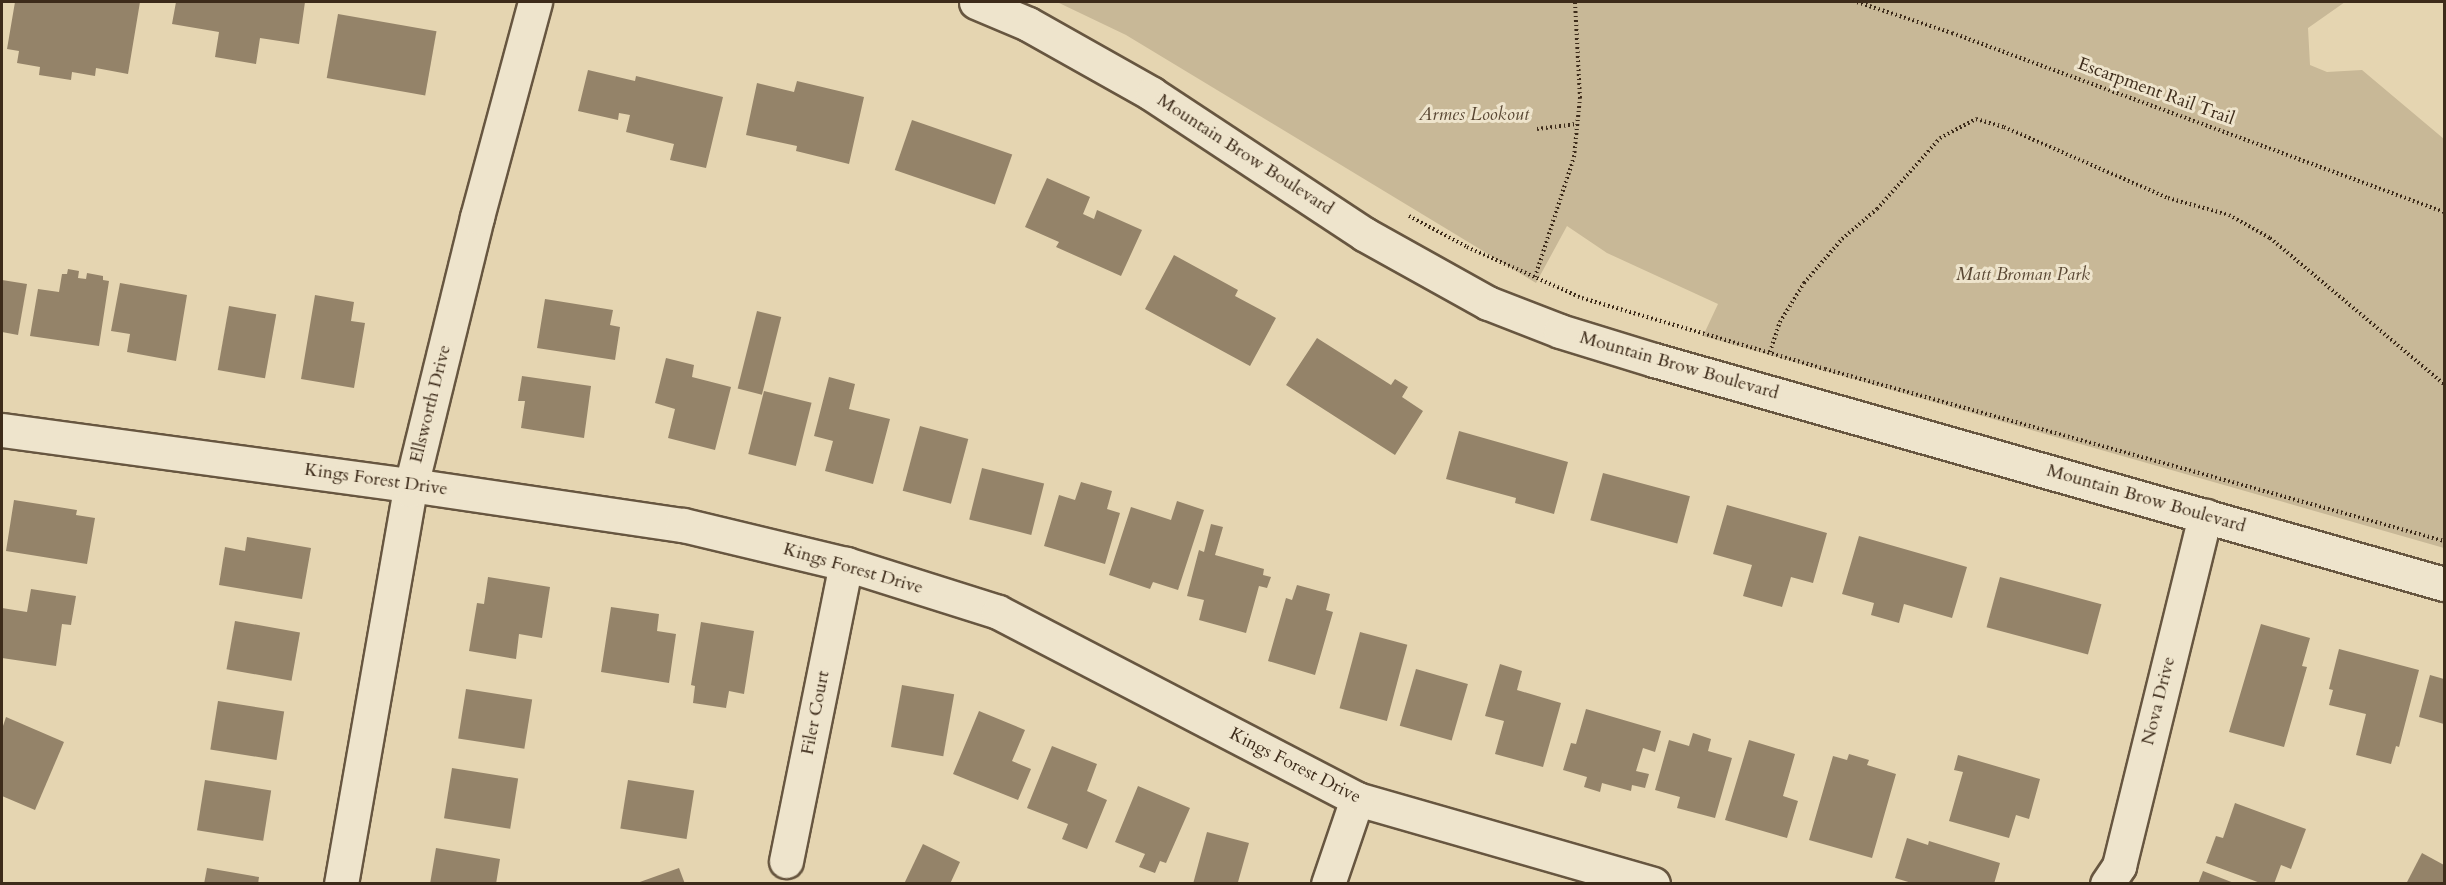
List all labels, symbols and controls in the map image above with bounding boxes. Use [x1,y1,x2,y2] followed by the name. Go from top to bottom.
[2075,54,2237,130] street label: Escarpment Rail Trail
[1153,90,1337,220] street label: Mountain Brow Boulevard
[1419,104,1529,126] park label: Armes Lookout
[1956,264,2090,286] park label: Matt Broman Park
[1577,327,1781,405] street label: Mountain Brow Boulevard
[406,343,456,465] street label: Ellsworth Drive
[303,459,449,501] street label: Kings Forest Drive
[2044,460,2248,538] street label: Mountain Brow Boulevard
[781,539,925,599] street label: Kings Forest Drive
[2138,655,2180,747] street label: Nova Drive
[797,669,835,757] street label: Filer Court
[1226,724,1364,808] street label: Kings Forest Drive

